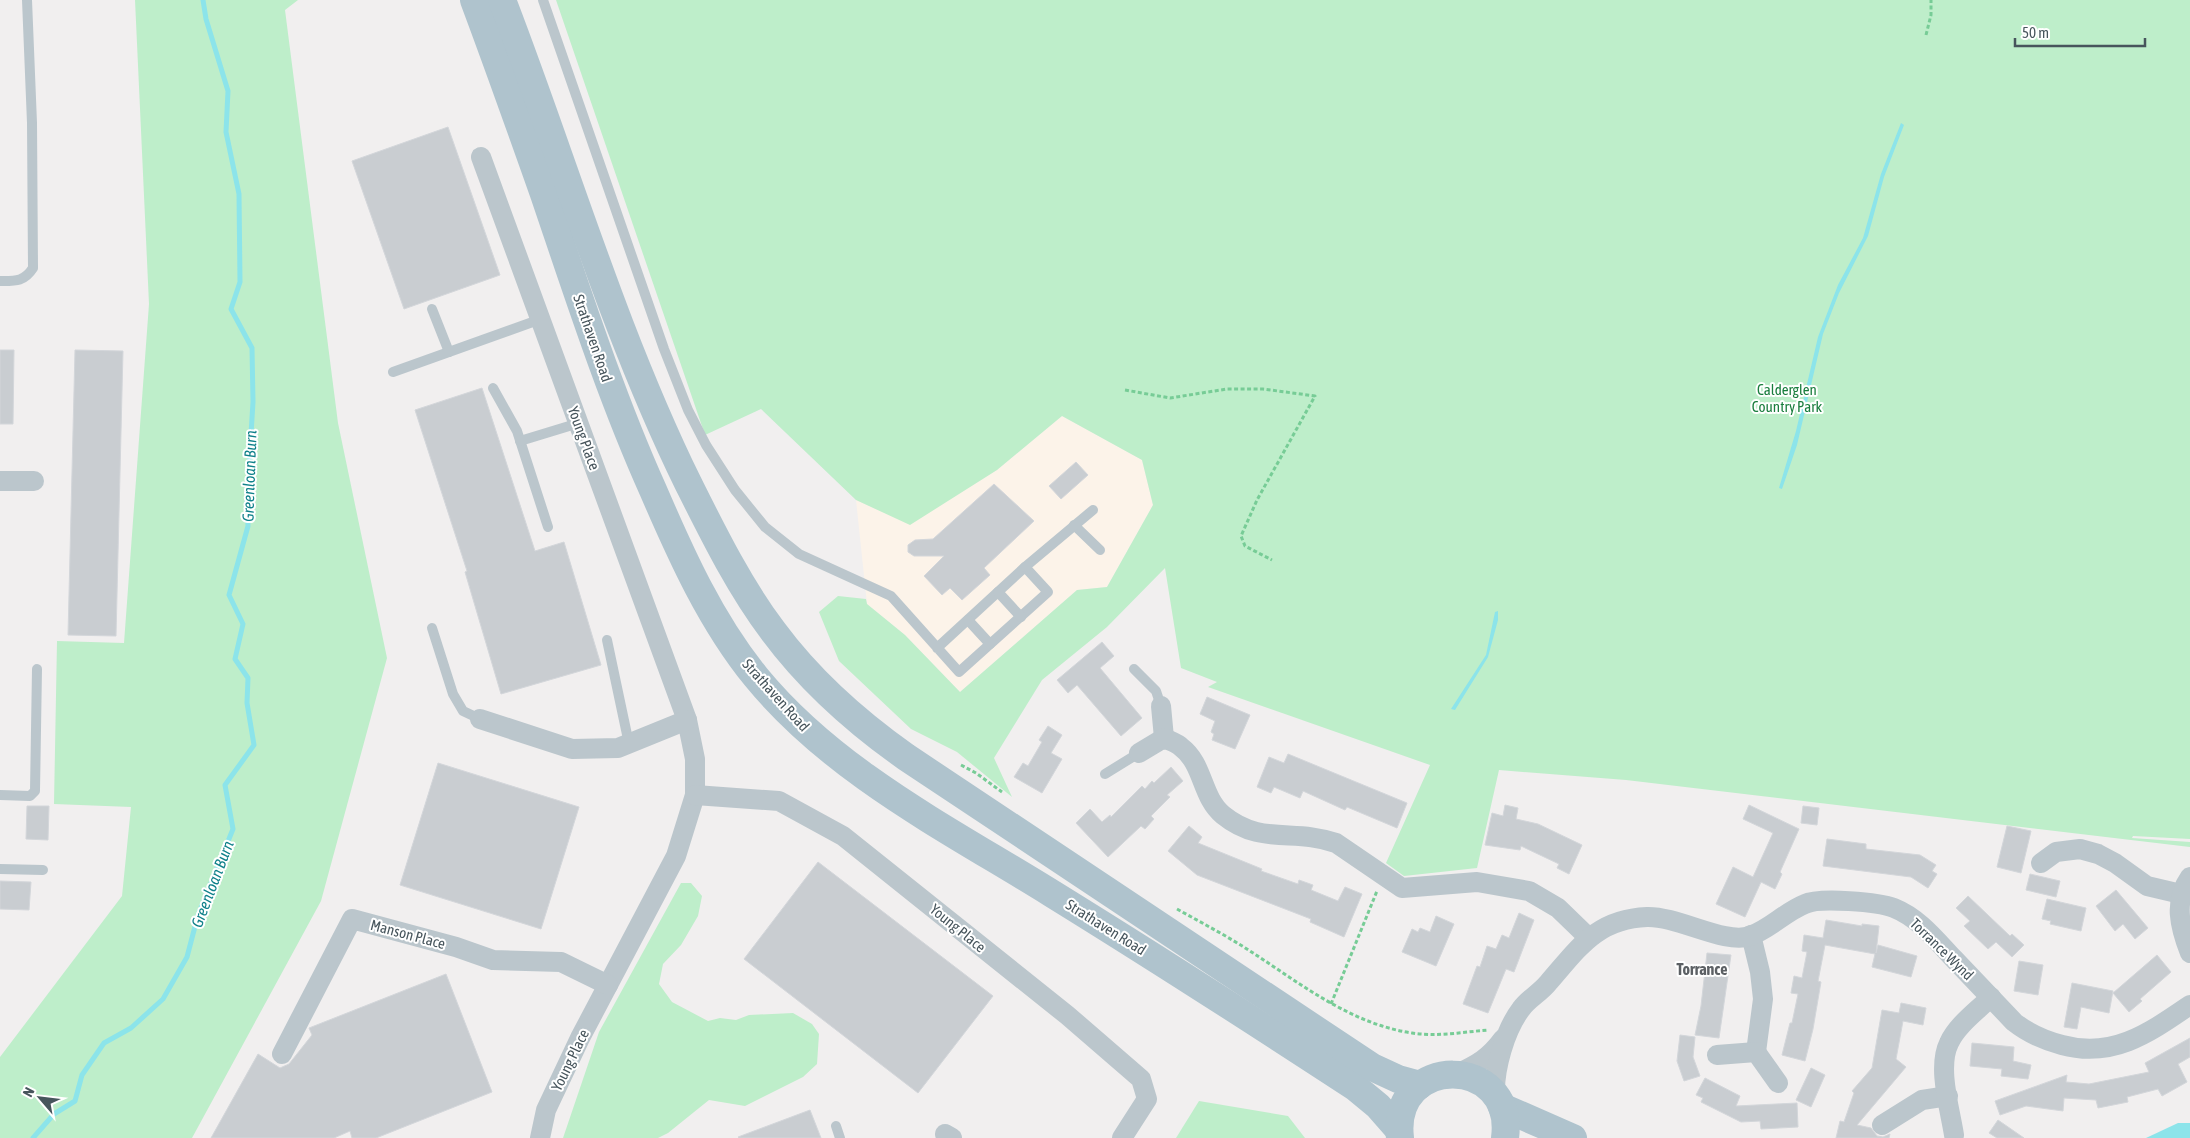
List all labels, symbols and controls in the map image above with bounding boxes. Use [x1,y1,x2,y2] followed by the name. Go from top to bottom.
[2015,15,2145,47] scale bar
[2022,24,2049,41] text: 50 m
[570,292,616,384] street label: Strathaven Road
[1752,381,1823,415] park label: Calderglen Country Park
[565,404,603,472] street label: Young Place
[238,430,260,522] water label: Greenloan Burn
[739,655,813,735] street label: Strathaven Road
[187,838,237,930] water label: Greenloan Burn
[1063,896,1149,958] street label: Strathaven Road
[927,900,989,956] street label: Young Place
[1907,915,1977,983] street label: Torrance Wynd
[369,916,447,952] street label: Manson Place
[1676,960,1728,978] district label: Torrance
[548,1026,592,1094] street label: Young Place
[15,1073,65,1123] north arrow
[20,1084,38,1099] text: N

